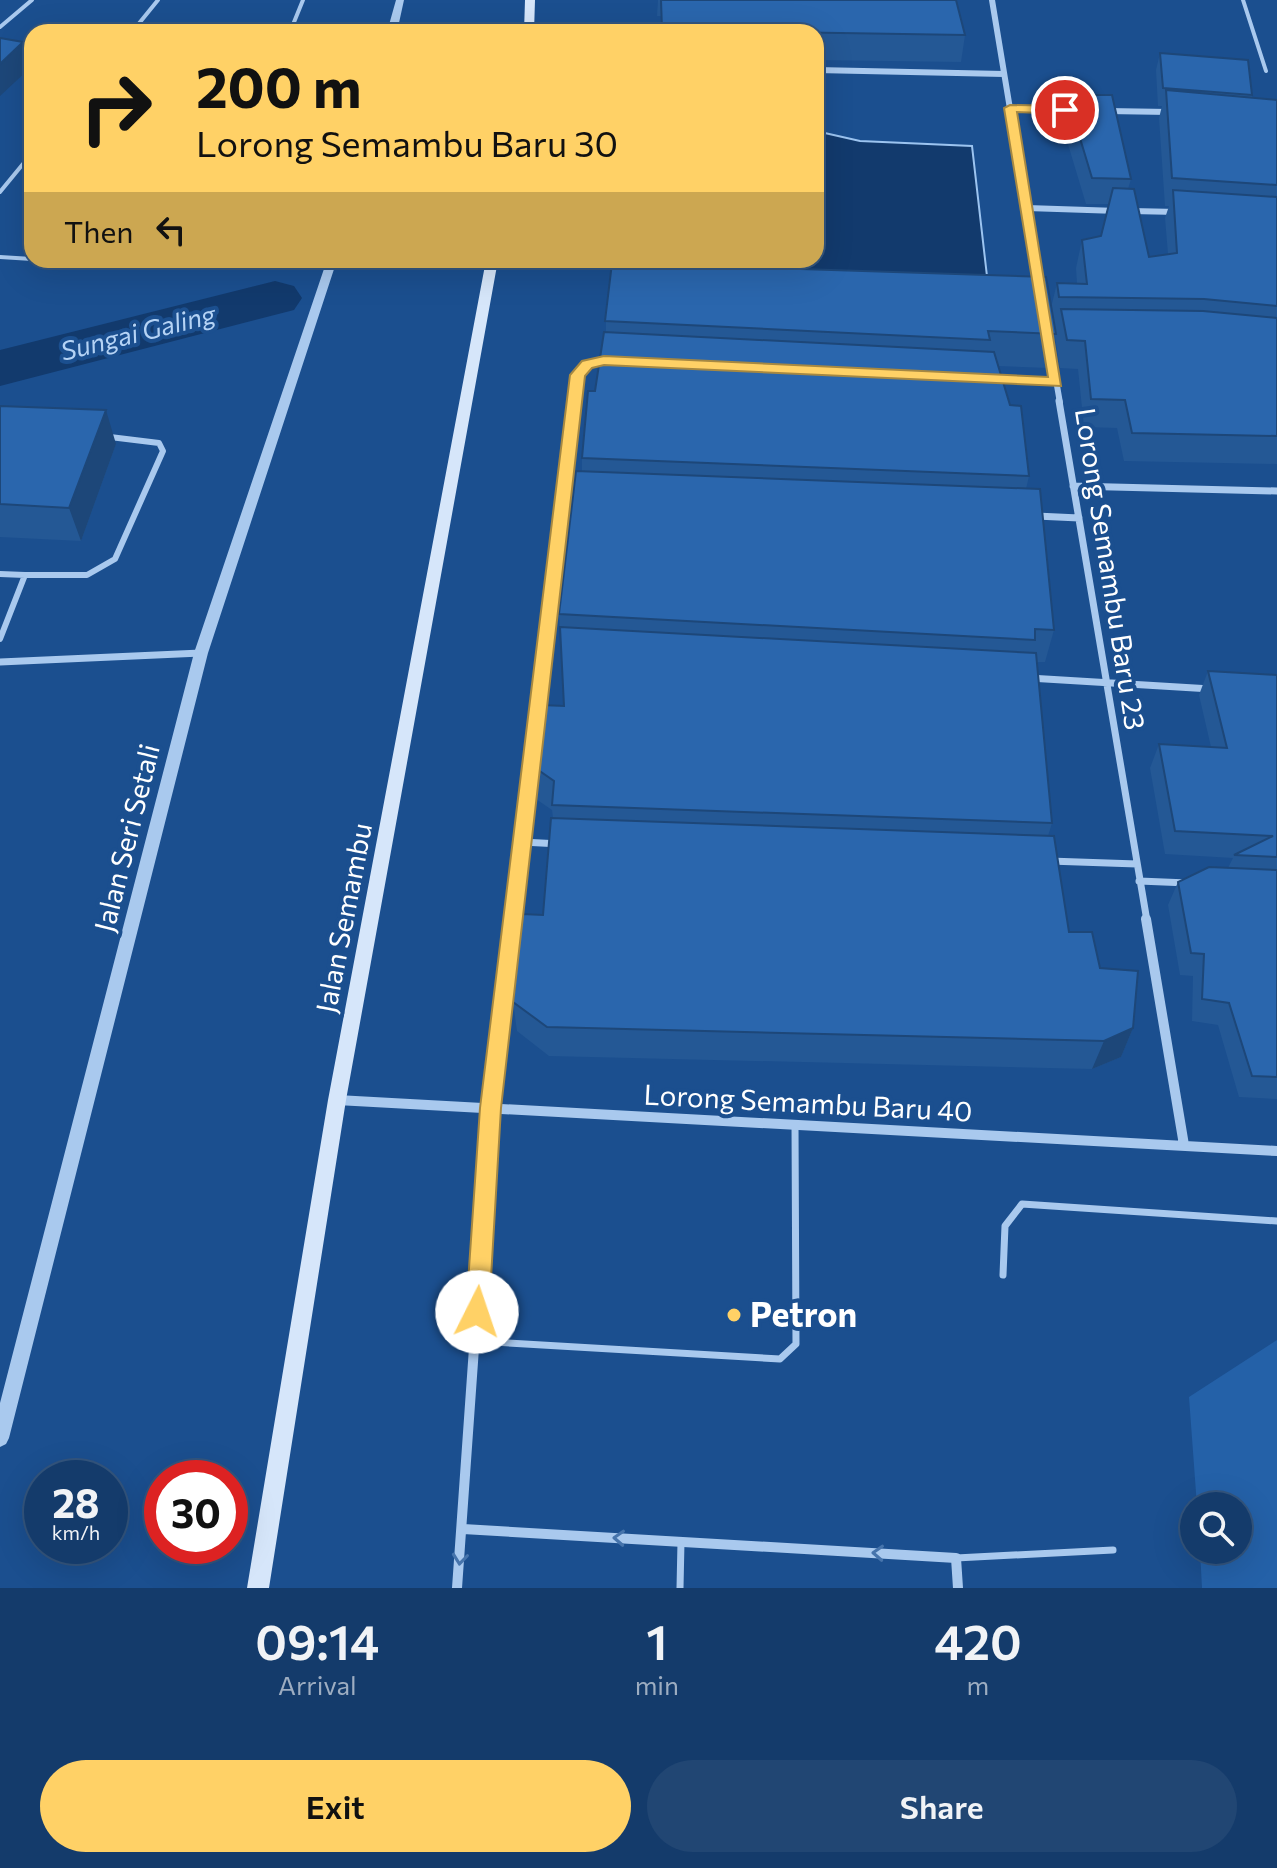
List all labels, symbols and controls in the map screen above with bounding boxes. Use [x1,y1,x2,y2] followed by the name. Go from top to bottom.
[196,51,362,120] text: 200 m
[64,56,168,160] icon: right
[1031,76,1099,144] pin
[1043,88,1087,132] icon: arrive
[196,120,618,164] text: Lorong Semambu Baru 30
[149,208,193,252] icon: left
[64,212,133,249] text: Then
[57,297,219,366] water label: Sungai Galing
[1069,405,1153,732] street label: Lorong Semambu Baru 23
[86,740,166,935] street label: Jalan Seri Setali
[308,820,378,1016] street label: Jalan Semambu
[643,1076,973,1128] street label: Lorong Semambu Baru 40
[435,1270,519,1354] position arrow
[750,1292,857,1334] place label: Petron
[725,1306,743,1324] marker: Petron
[144,1460,248,1564] speed limit sign: 30
[52,1477,100,1526] text: 28
[1180,1492,1252,1564] map controls
[1180,1492,1252,1564] button: search
[52,1520,100,1544] text: km/h
[612,1530,625,1547] one-way arrow
[871,1545,884,1562] one-way arrow
[452,1553,469,1566] one-way arrow
[255,1611,379,1670] text: 09:14
[646,1611,667,1670] text: 1
[934,1611,1022,1670] text: 420
[278,1669,357,1700] text: Arrival
[635,1669,679,1700] text: min
[967,1669,989,1700] text: m
[40,1760,631,1852] button: Exit
[647,1760,1237,1852] button: Share

